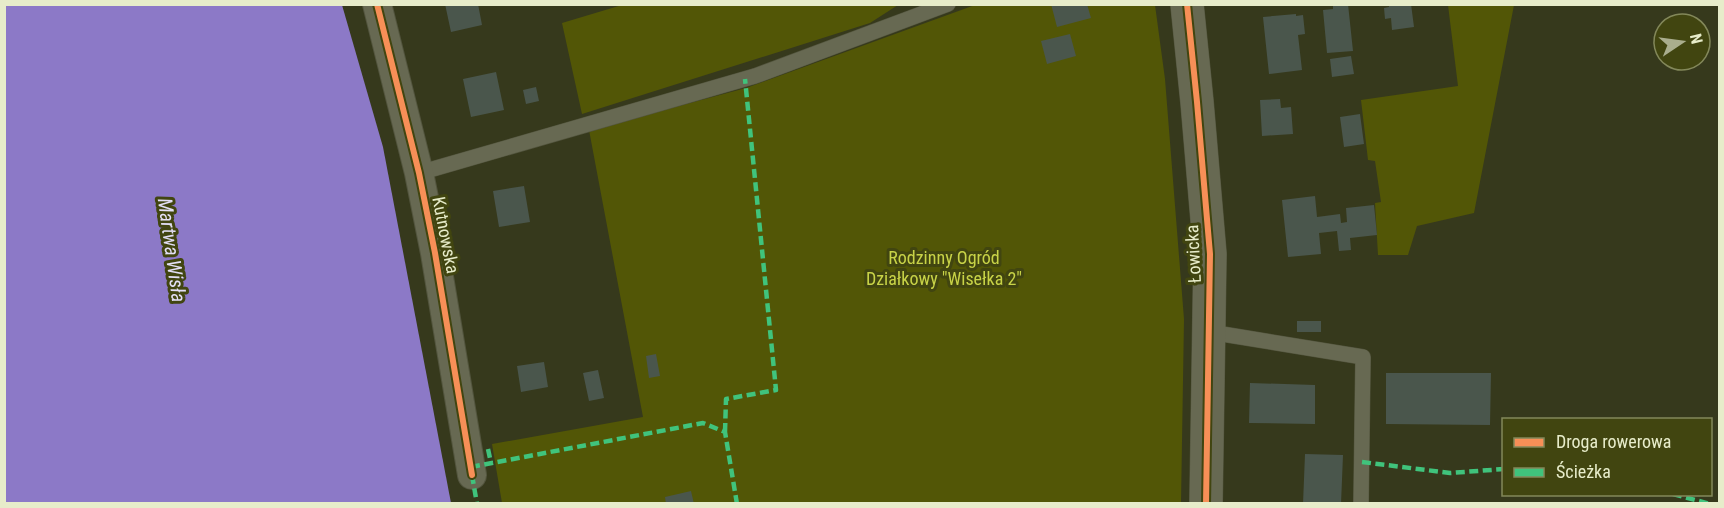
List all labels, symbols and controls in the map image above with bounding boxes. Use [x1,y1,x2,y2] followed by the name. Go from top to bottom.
[1652,12,1712,72] north arrow
[1686,32,1706,46] text: N
[428,195,464,275] street label: Kutnowska
[153,196,191,304] water label: Martwa Wisła
[1181,224,1205,284] street label: Łowicka
[866,247,1022,289] park label: Rodzinny Ogród Działkowy "Wisełka 2"
[1502,418,1712,496] legend
[1556,431,1671,452] text: Droga rowerowa
[1556,461,1611,482] text: Ścieżka

